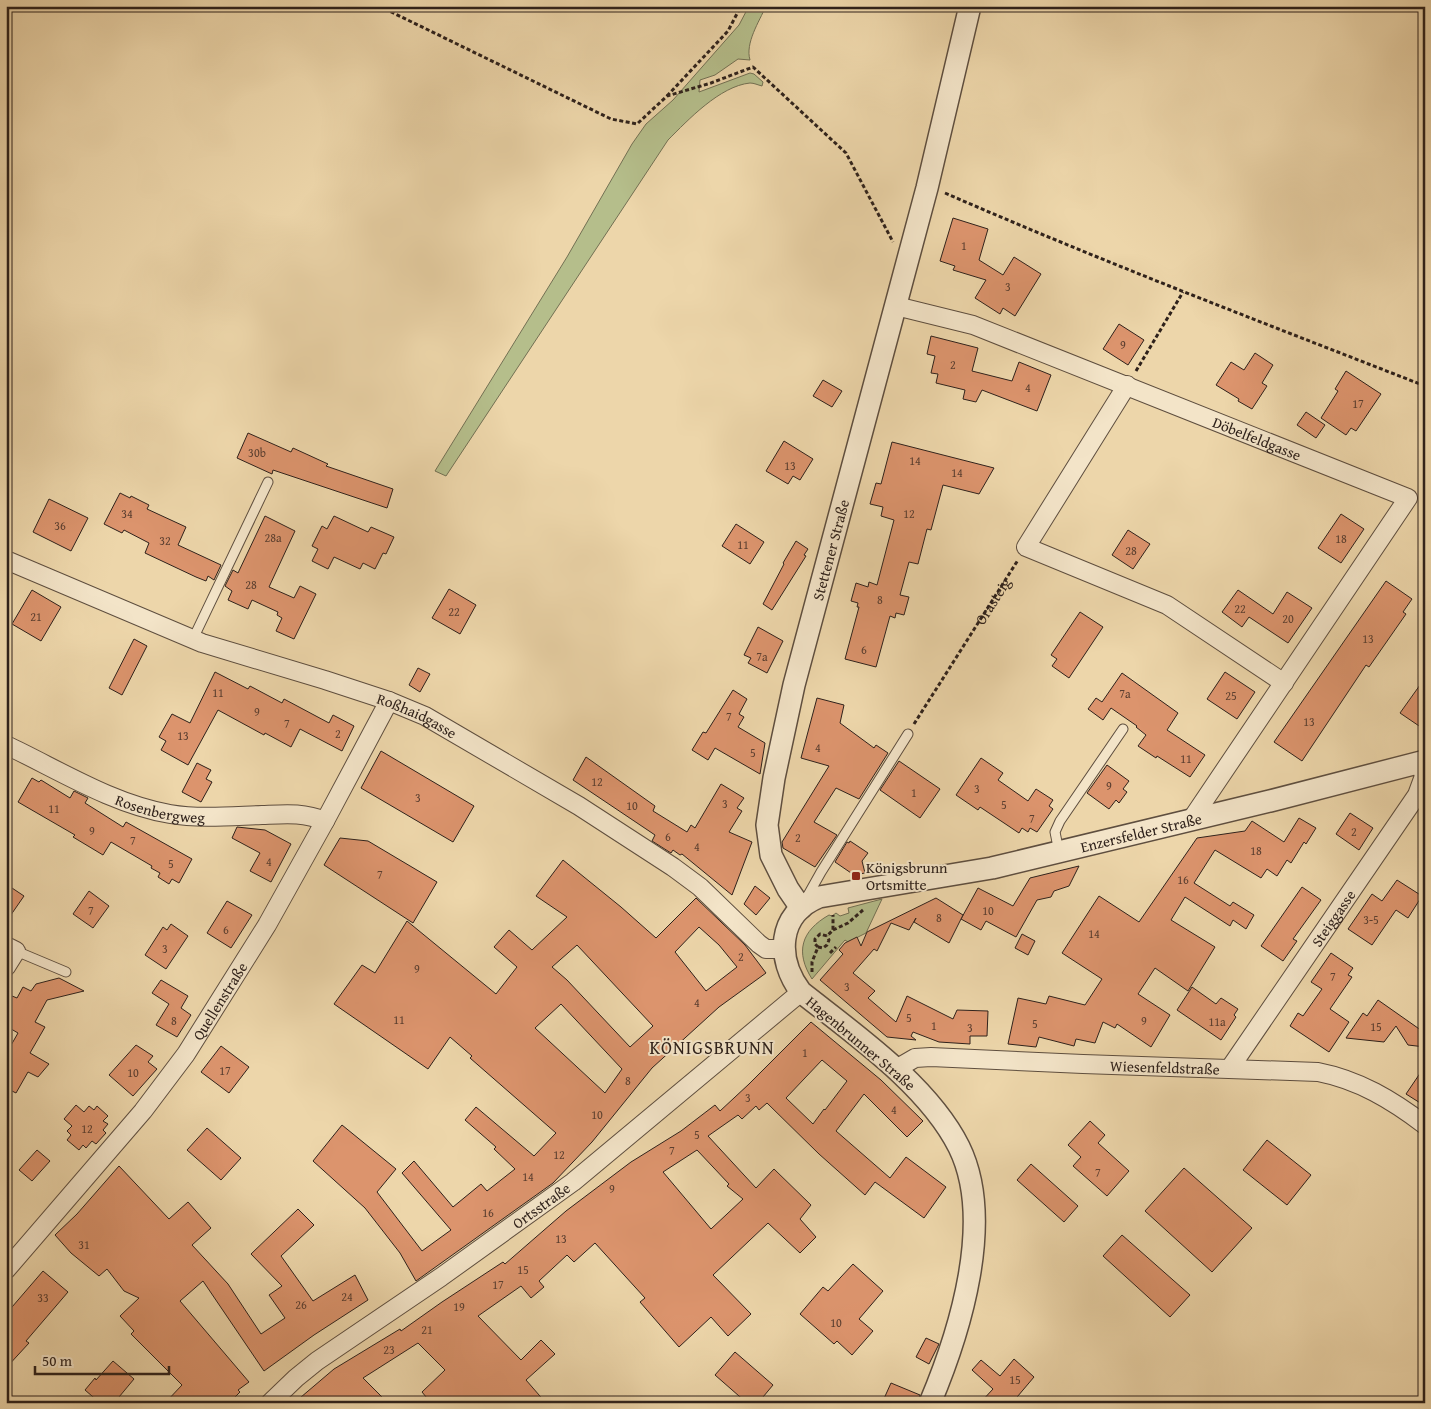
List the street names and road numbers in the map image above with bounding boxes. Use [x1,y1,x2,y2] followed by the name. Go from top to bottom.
[1210,411,1304,465] street label: Döbelfeldgasse
[807,497,854,603] street label: Stettener Straße
[969,573,1015,628] street label: Orasteig
[374,687,461,743] street label: Roßhaidgasse
[112,789,206,827] street label: Rosenbergweg
[1078,807,1204,857] street label: Enzersfelder Straße
[1306,885,1360,951] street label: Steiggasse
[187,958,252,1044] street label: Quellenstraße
[802,991,920,1095] street label: Hagenbrunner Straße
[1110,1054,1220,1079] street label: Wiesenfeldstraße
[508,1177,574,1233] street label: Ortsstraße

